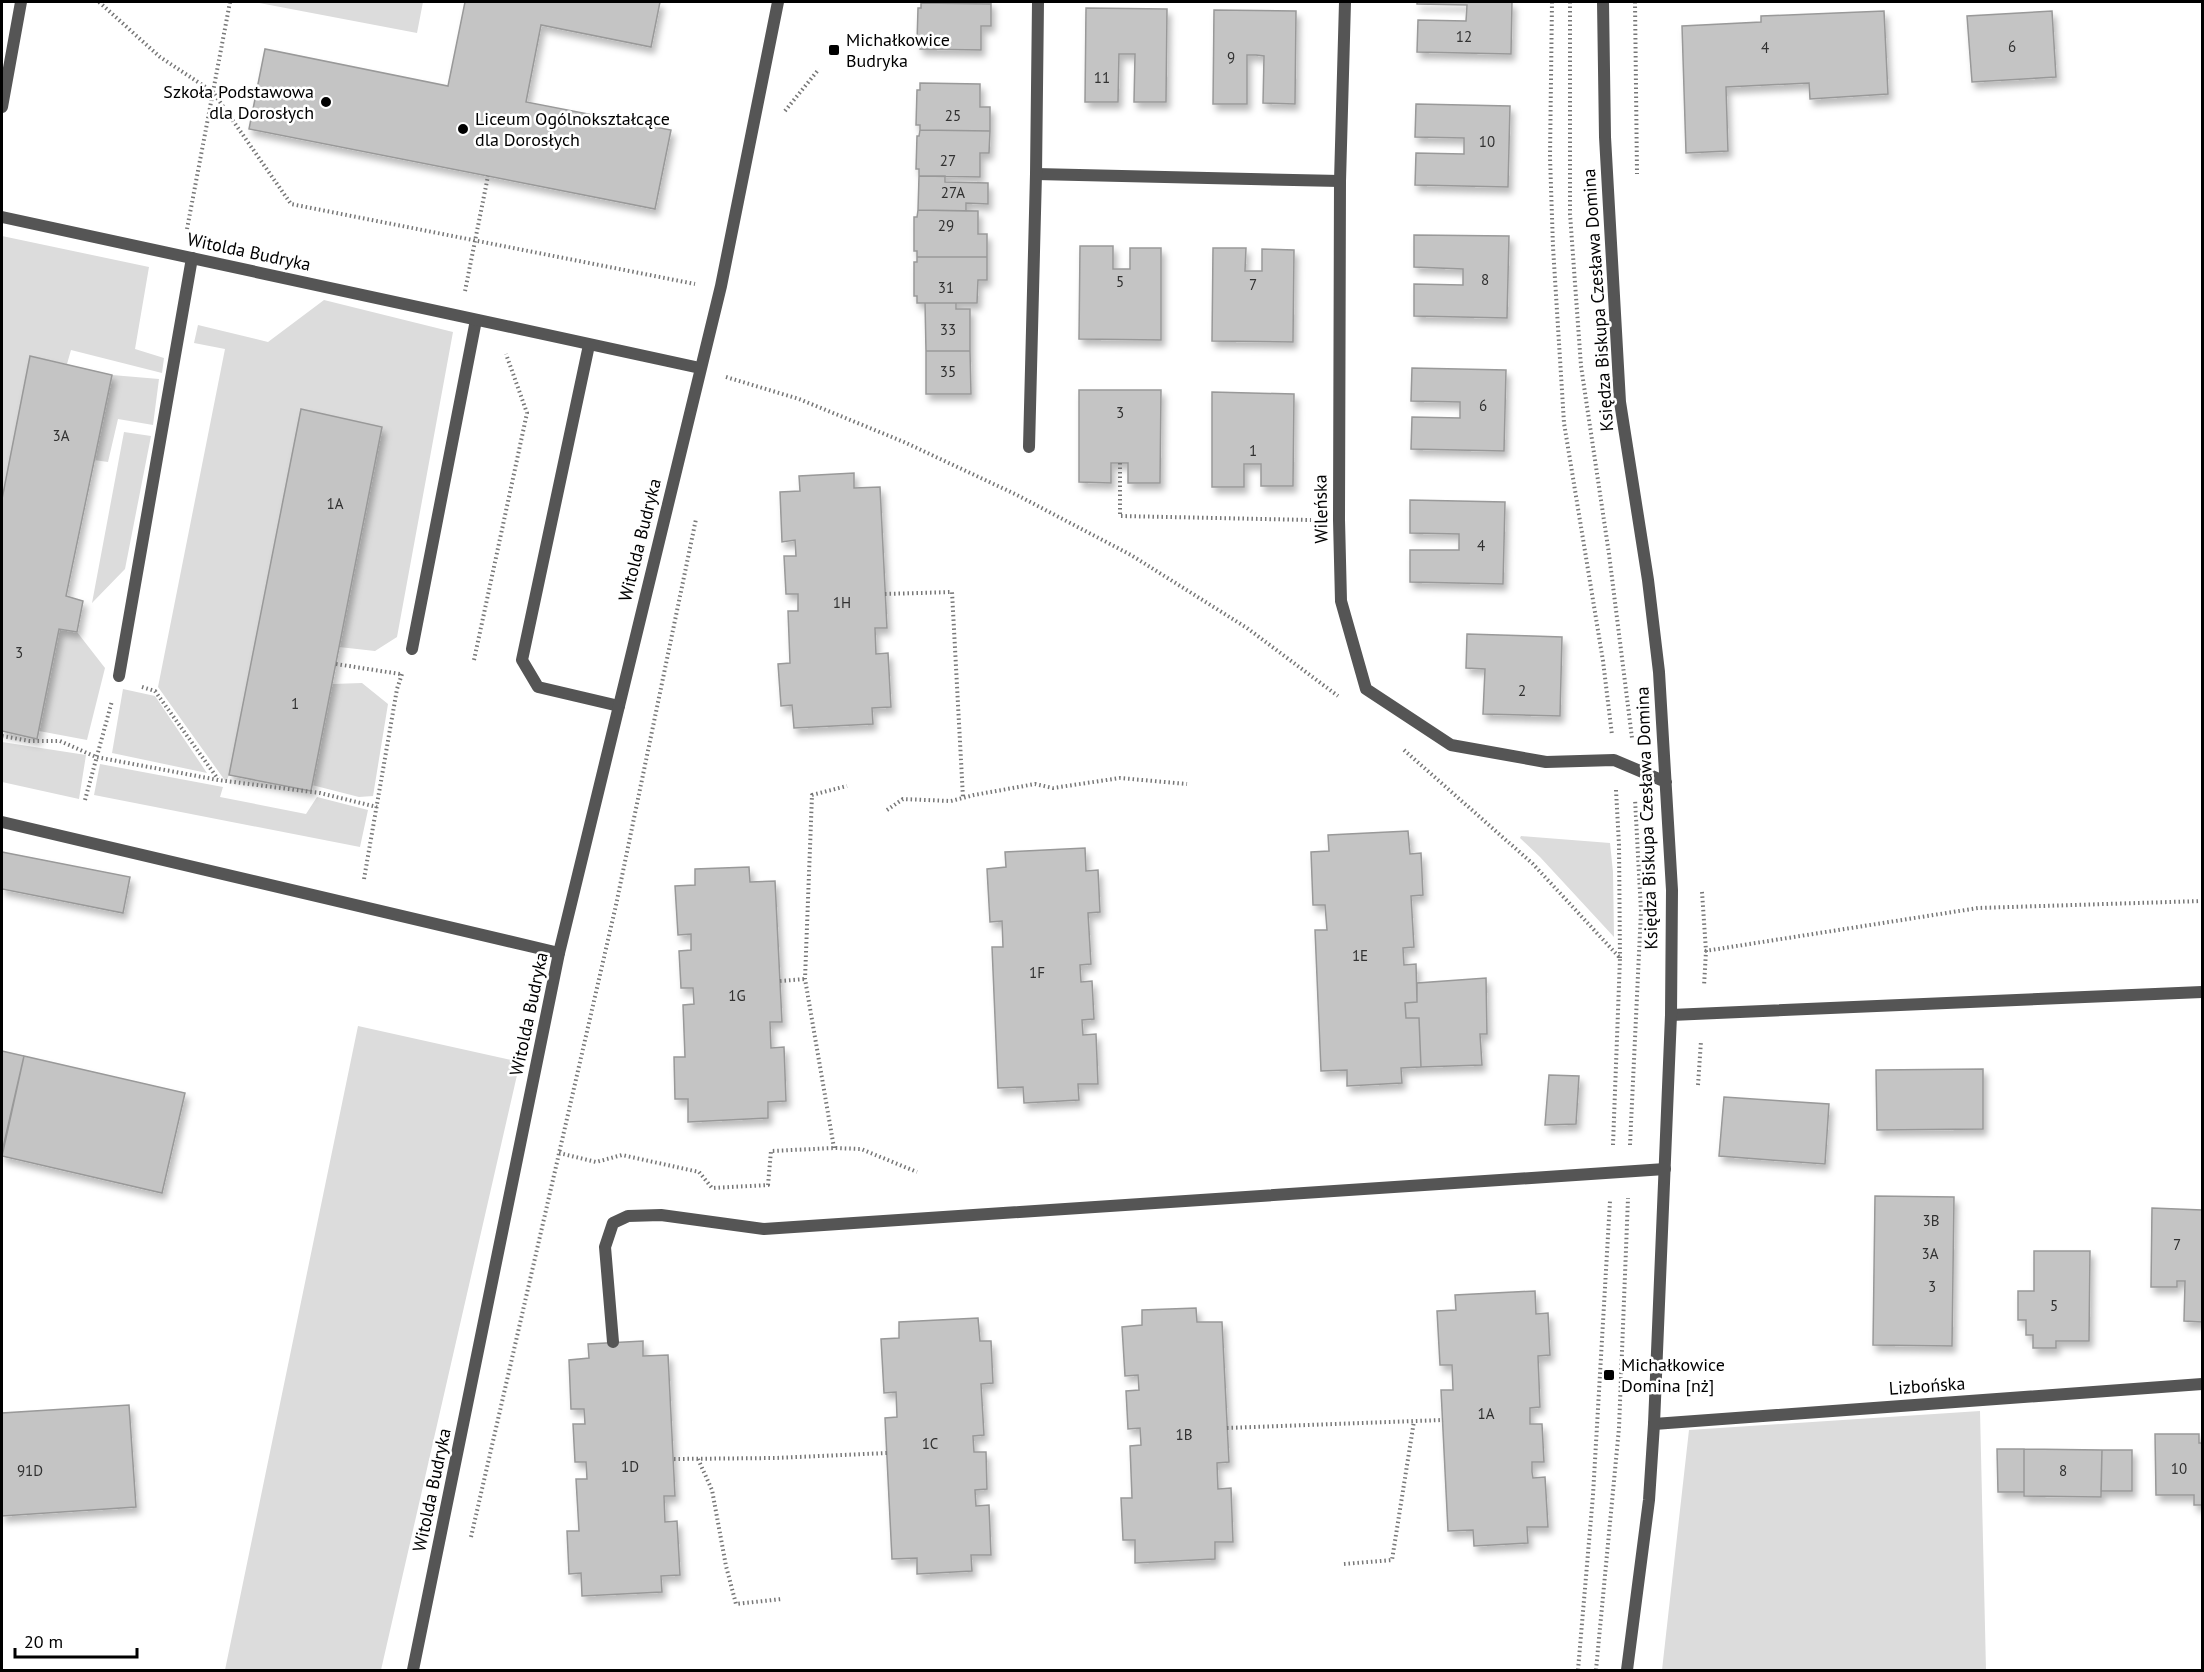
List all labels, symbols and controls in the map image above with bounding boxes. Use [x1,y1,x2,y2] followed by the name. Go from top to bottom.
[1456,27,1472,46] house number: 12
[846,28,950,72] place label: Michałkowice Budryka
[2008,37,2016,56] house number: 6
[1761,38,1769,57] house number: 4
[827,43,841,57] marker: Michałkowice Budryka
[1227,48,1235,67] house number: 9
[1094,68,1110,87] house number: 11
[163,80,314,124] place label: Szkoła Podstawowa dla Dorosłych
[319,95,333,109] marker: Szkoła Podstawowa dla Dorosłych
[945,106,961,125] house number: 25
[475,107,670,151] place label: Liceum Ogólnokształcące dla Dorosłych
[456,122,470,136] marker: Liceum Ogólnokształcące dla Dorosłych
[1479,132,1495,151] house number: 10
[940,151,956,170] house number: 27
[1577,168,1618,432] street label: Księdza Biskupa Czesława Domina
[941,183,965,202] house number: 27A
[938,216,954,235] house number: 29
[185,227,313,276] street label: Witolda Budryka
[1481,270,1489,289] house number: 8
[1116,272,1124,291] house number: 5
[1249,275,1257,294] house number: 7
[938,278,954,297] house number: 31
[940,320,956,339] house number: 33
[940,362,956,381] house number: 35
[1479,396,1487,415] house number: 6
[1116,403,1124,422] house number: 3
[53,426,70,445] house number: 3A
[1249,441,1257,460] house number: 1
[1308,474,1333,544] street label: Wileńska
[613,476,666,604] street label: Witolda Budryka
[327,494,344,513] house number: 1A
[1477,536,1485,555] house number: 4
[833,593,851,612] house number: 1H
[15,643,23,662] house number: 3
[1518,681,1526,700] house number: 2
[1630,686,1663,950] street label: Księdza Biskupa Czesława Domina
[291,694,299,713] house number: 1
[1352,946,1368,965] house number: 1E
[504,950,553,1078] street label: Witolda Budryka
[1029,963,1045,982] house number: 1F
[728,986,746,1005] house number: 1G
[1923,1211,1939,1230] house number: 3B
[2173,1235,2181,1254] house number: 7
[1922,1244,1939,1263] house number: 3A
[1928,1277,1936,1296] house number: 3
[2050,1296,2058,1315] house number: 5
[1621,1353,1725,1397] place label: Michałkowice Domina [nż]
[1602,1368,1616,1382] marker: Michałkowice Domina [nż]
[1888,1371,1966,1400] street label: Lizbońska
[1478,1404,1495,1423] house number: 1A
[1176,1425,1192,1444] house number: 1B
[407,1426,456,1554] street label: Witolda Budryka
[922,1434,938,1453] house number: 1C
[621,1457,639,1476] house number: 1D
[2171,1459,2187,1478] house number: 10
[17,1461,43,1480] house number: 91D
[2059,1461,2067,1480] house number: 8
[15,1621,136,1659] scale bar
[24,1630,63,1653] text: 20 m

